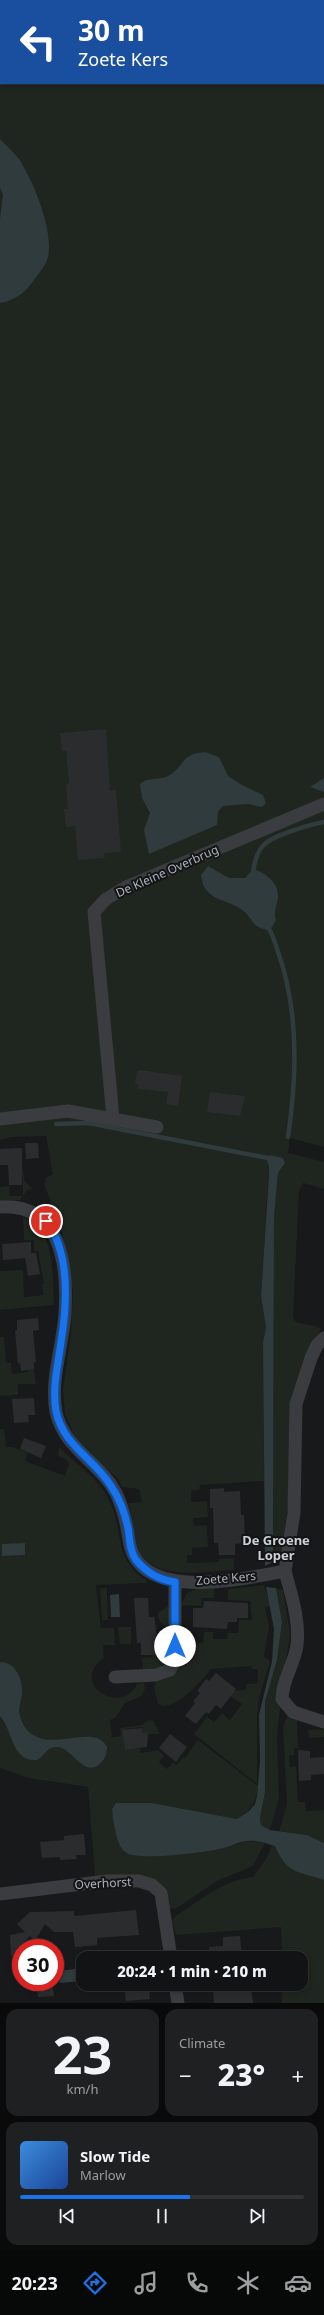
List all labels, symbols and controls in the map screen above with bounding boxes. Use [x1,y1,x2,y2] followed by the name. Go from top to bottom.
[78,11,145,49] text: 30 m
[12,16,64,68] icon: left
[78,47,168,71] text: Zoete Kers
[113,841,221,901] street label: De Kleine Overbrug
[29,1204,63,1238] pin
[35,1210,57,1232] icon: arrive
[242,1531,310,1564] district label: De Groene Loper
[195,1567,257,1589] street label: Zoete Kers
[154,1625,196,1667] position arrow
[74,1873,133,1893] street label: Overhorst
[12,1939,64,1991] speed limit sign: 30
[117,1961,267,1981] text: 20:24 · 1 min · 210 m
[53,2018,112,2089] text: 23
[179,2034,225,2052] text: Climate
[218,2054,265,2095] text: 23°
[179,2060,192,2090] text: −
[291,2060,304,2090] text: +
[67,2080,98,2098] text: km/h
[80,2146,150,2166] text: Slow Tide
[80,2166,126,2184] text: Marlow
[56,2205,78,2227] icon: previous
[151,2205,173,2227] icon: pause
[246,2205,268,2227] icon: next
[81,2269,109,2297] icon: directions
[132,2269,160,2297] icon: music
[183,2269,211,2297] icon: phone
[234,2269,262,2297] icon: climate
[284,2269,312,2297] icon: car
[11,2271,58,2295] text: 20:23

